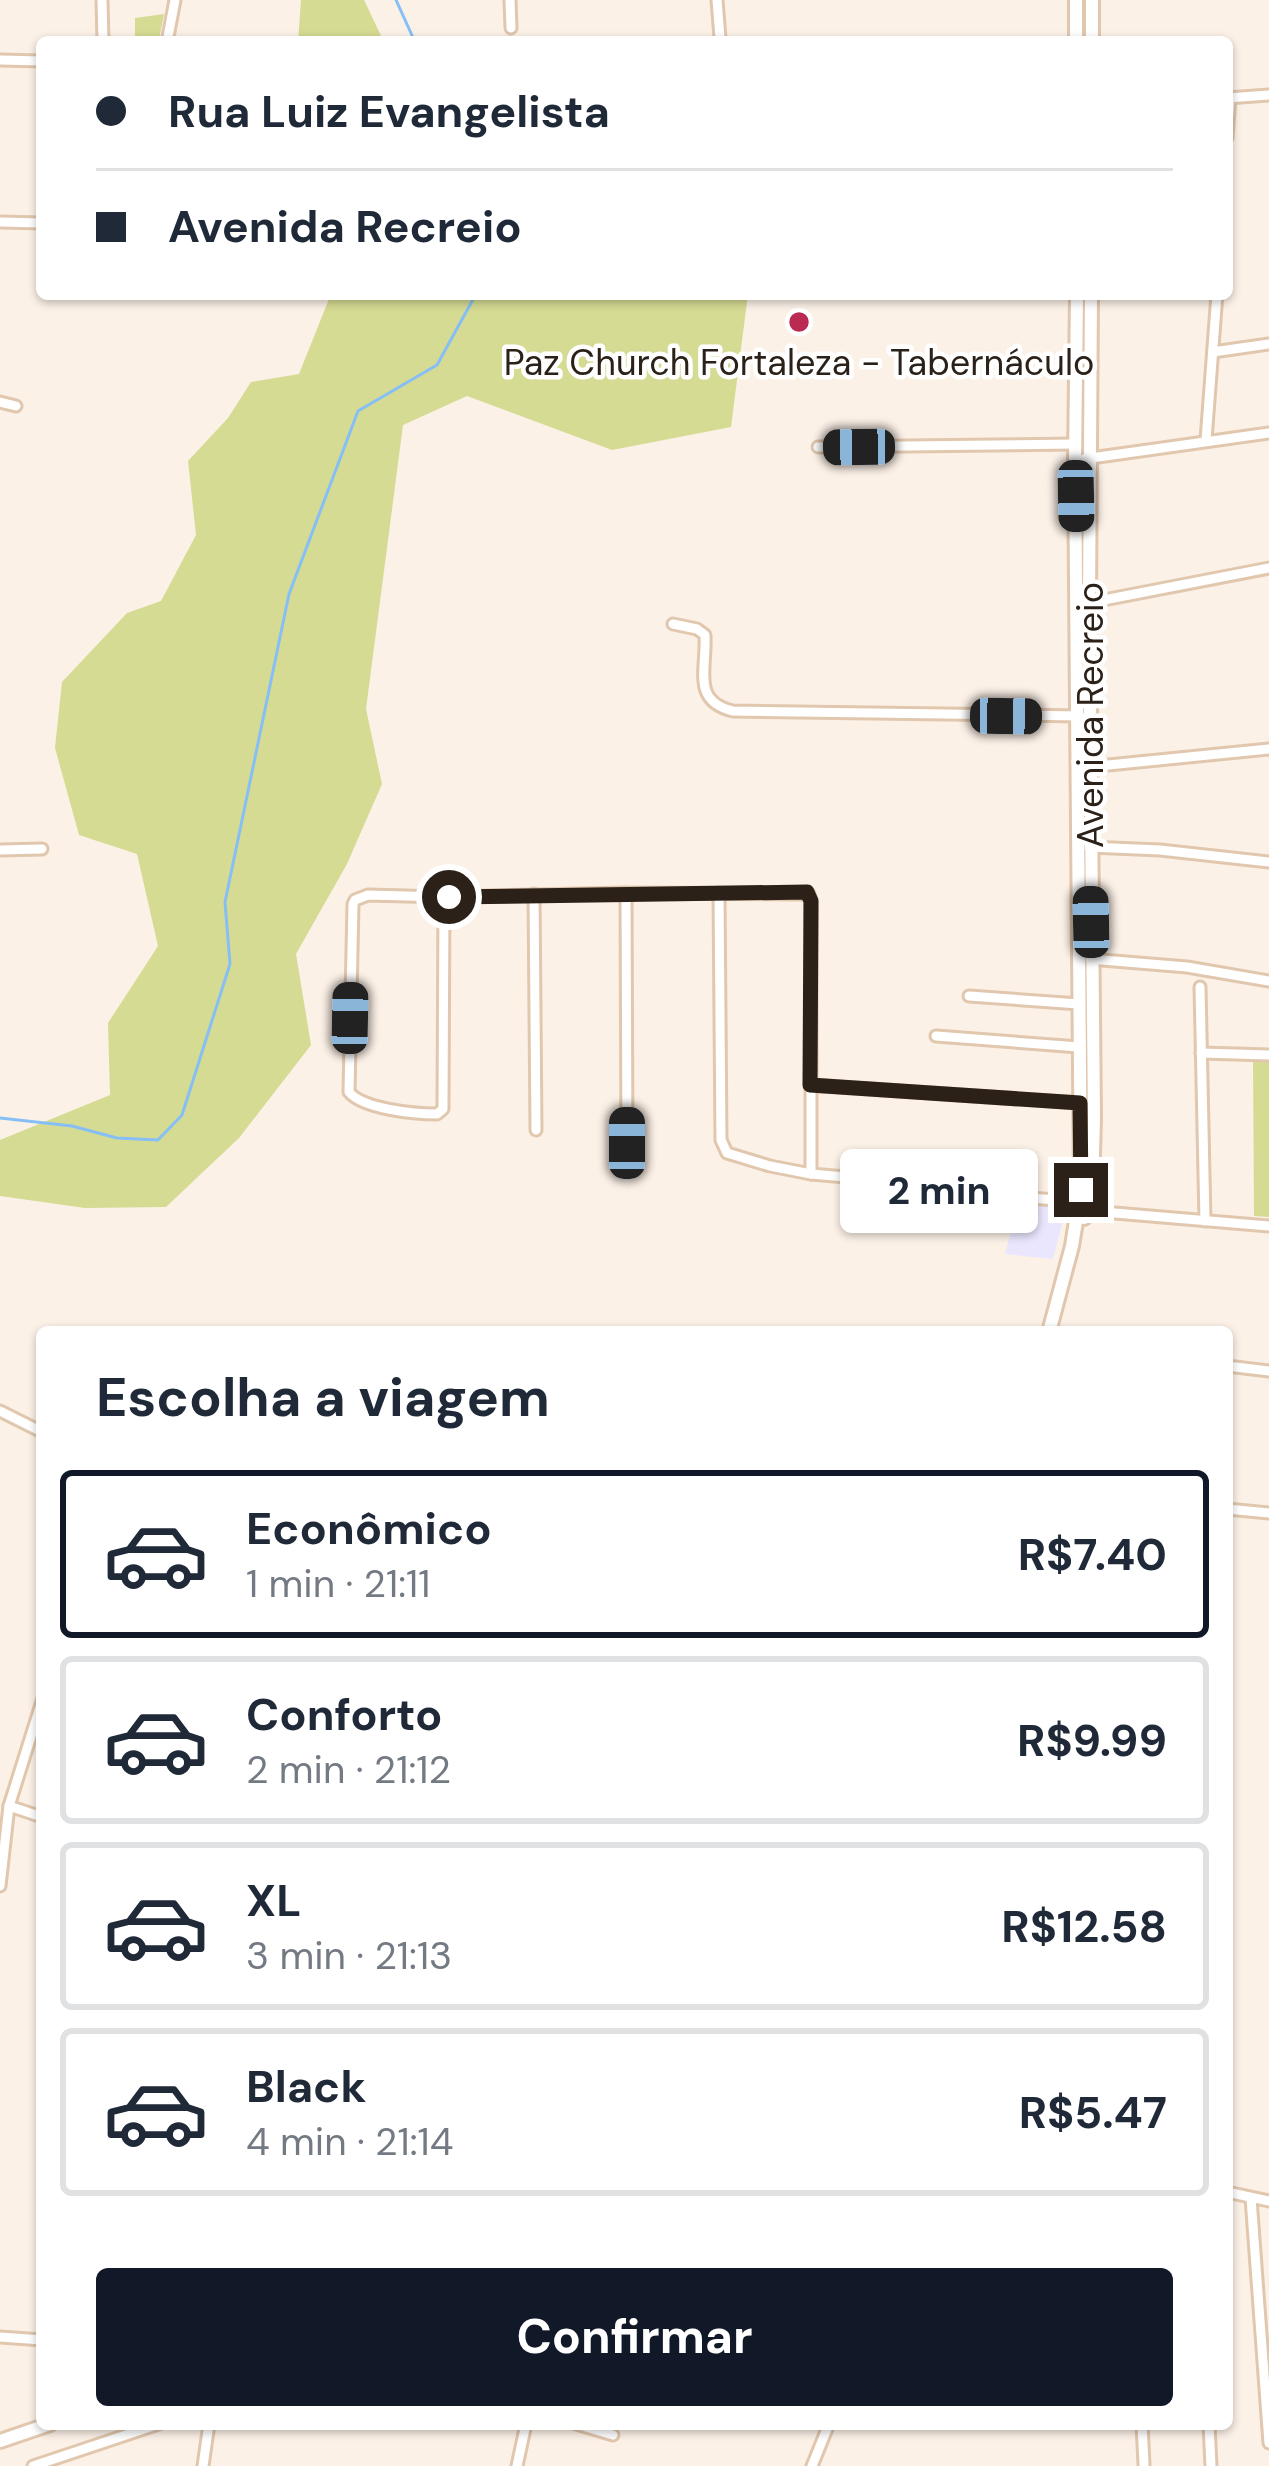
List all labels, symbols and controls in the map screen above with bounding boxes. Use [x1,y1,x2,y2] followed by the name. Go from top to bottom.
[168,82,610,141] text: Rua Luiz Evangelista
[168,197,522,256] text: Avenida Recreio
[786,309,812,335] marker: Paz Church Fortaleza - Tabernáculo
[504,339,1094,386] place label: Paz Church Fortaleza - Tabernáculo
[823,428,895,466] car
[1057,460,1095,532] car
[1067,582,1114,848] street label: Avenida Recreio
[970,697,1042,735] car
[422,870,476,924] route start
[1072,886,1110,958] car
[331,982,369,1054] car
[609,1107,645,1179] car
[841,1148,1039,1232] callout: 2 min
[1054,1163,1108,1217] route end
[887,1165,991,1216] text: 2 min
[96,1362,550,1433] text: Escolha a viagem
[246,1499,492,1558] text: Econômico
[102,1500,210,1608] icon: car
[1018,1525,1167,1584] text: R$7.40
[246,1558,430,1609] text: 1 min · 21:11
[246,1685,442,1744] text: Conforto
[102,1686,210,1794] icon: car
[1017,1711,1167,1770] text: R$9.99
[246,1744,451,1795] text: 2 min · 21:12
[246,1871,301,1930] text: XL
[102,1872,210,1980] icon: car
[1001,1897,1167,1956] text: R$12.58
[246,1930,452,1981] text: 3 min · 21:13
[246,2057,366,2116] text: Black
[102,2058,210,2166] icon: car
[1019,2083,1167,2142] text: R$5.47
[246,2116,453,2167] text: 4 min · 21:14
[96,2268,1173,2406] button: Confirmar

